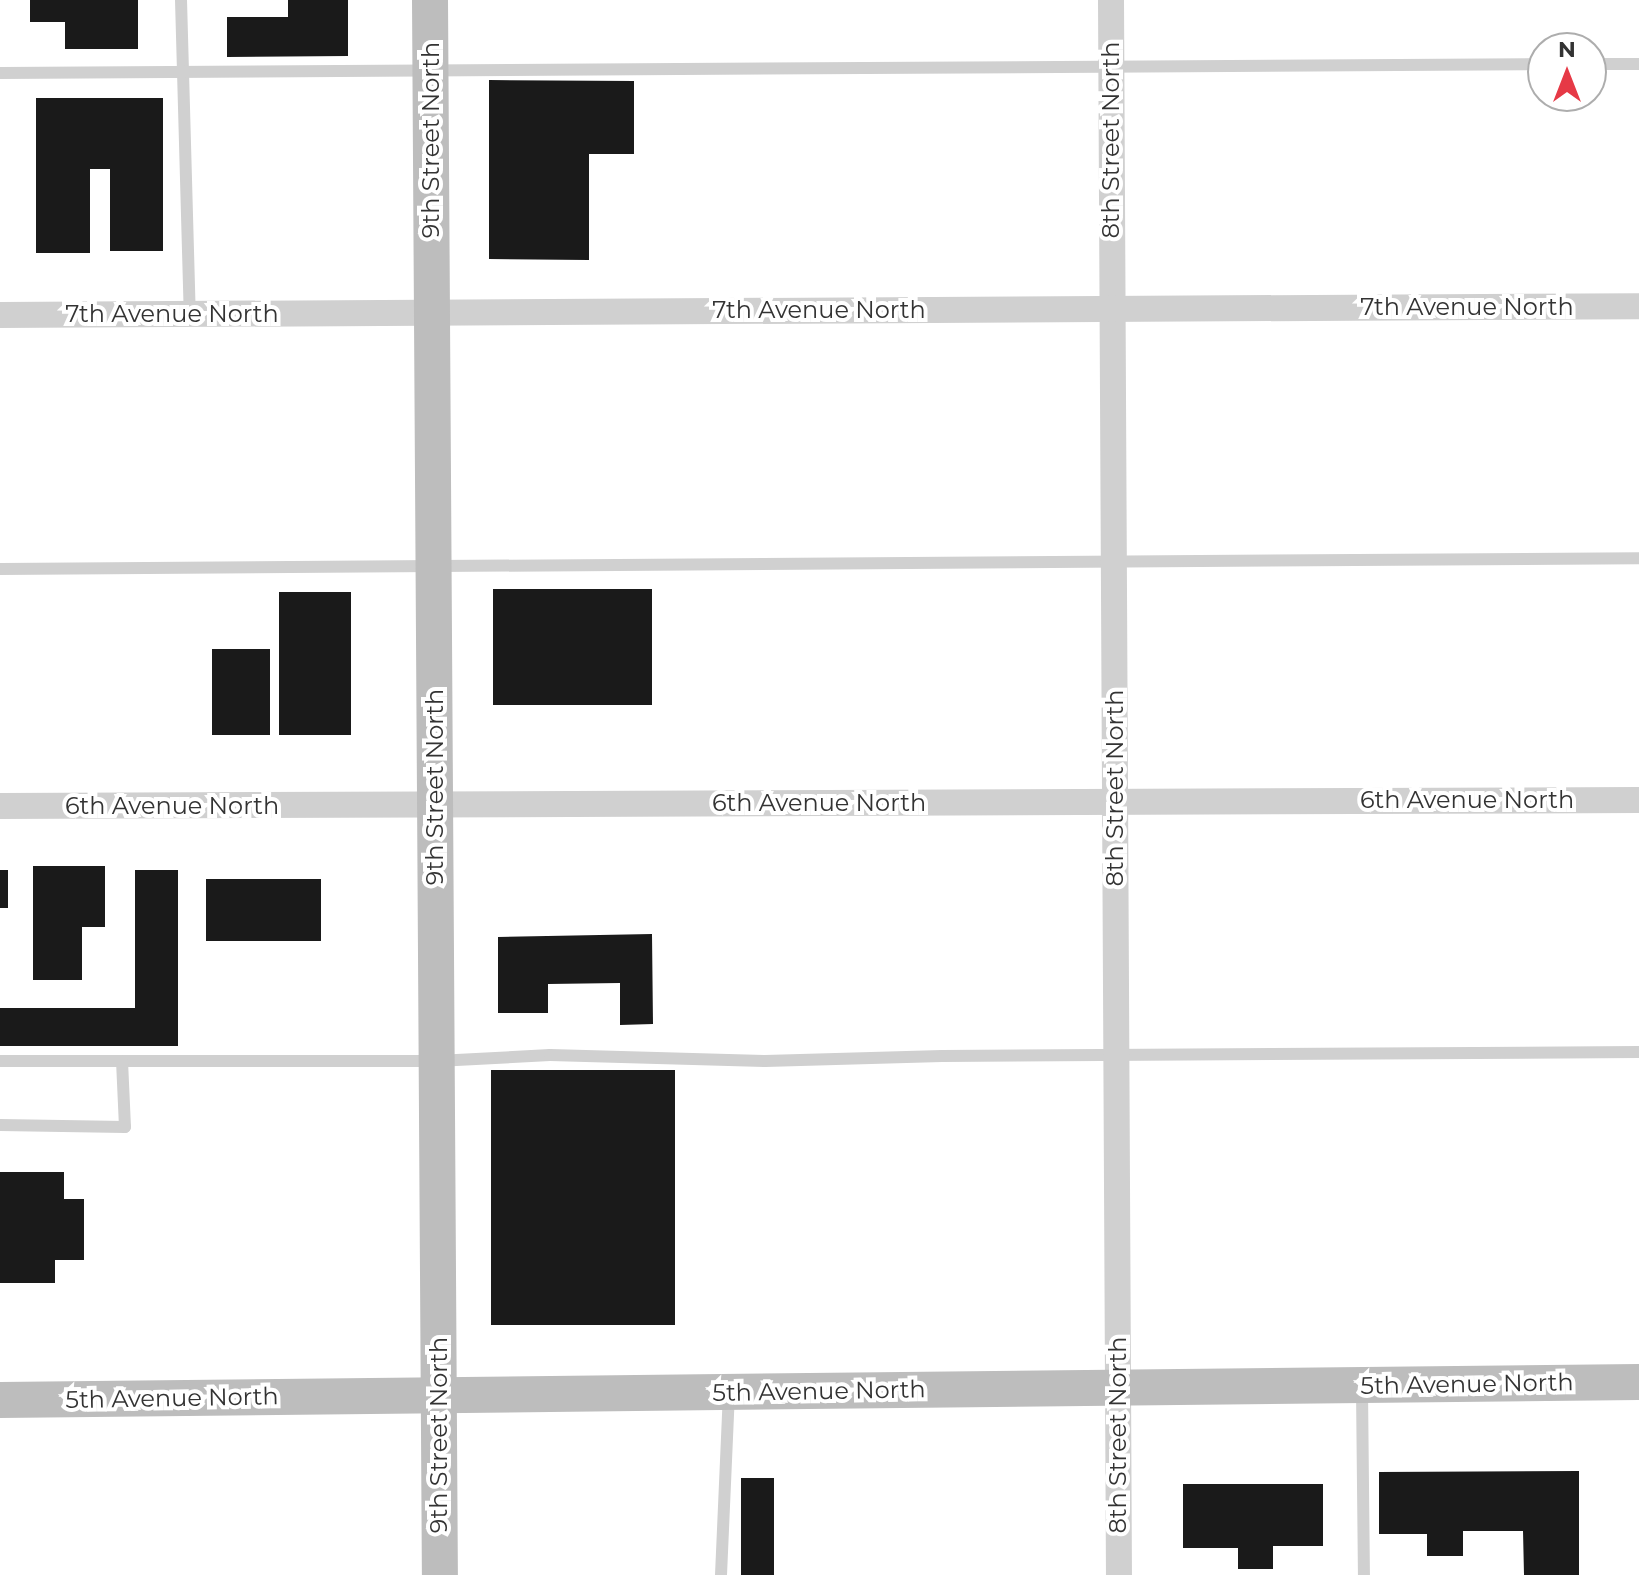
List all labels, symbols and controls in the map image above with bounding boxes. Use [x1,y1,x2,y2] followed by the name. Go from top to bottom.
[1527,32,1607,112] north arrow
[1558,36,1576,63] text: N
[417,42,445,238] street label: 9th Street North
[1097,42,1125,238] street label: 8th Street North
[1360,293,1574,321] street label: 7th Avenue North
[712,296,926,324] street label: 7th Avenue North
[65,300,279,328] street label: 7th Avenue North
[421,689,449,885] street label: 9th Street North
[1101,690,1129,886] street label: 8th Street North
[1360,786,1574,814] street label: 6th Avenue North
[712,789,926,817] street label: 6th Avenue North
[65,792,279,820] street label: 6th Avenue North
[425,1337,453,1533] street label: 9th Street North
[1104,1337,1132,1533] street label: 8th Street North
[1360,1368,1574,1400] street label: 5th Avenue North
[712,1375,926,1407] street label: 5th Avenue North
[65,1382,279,1414] street label: 5th Avenue North

